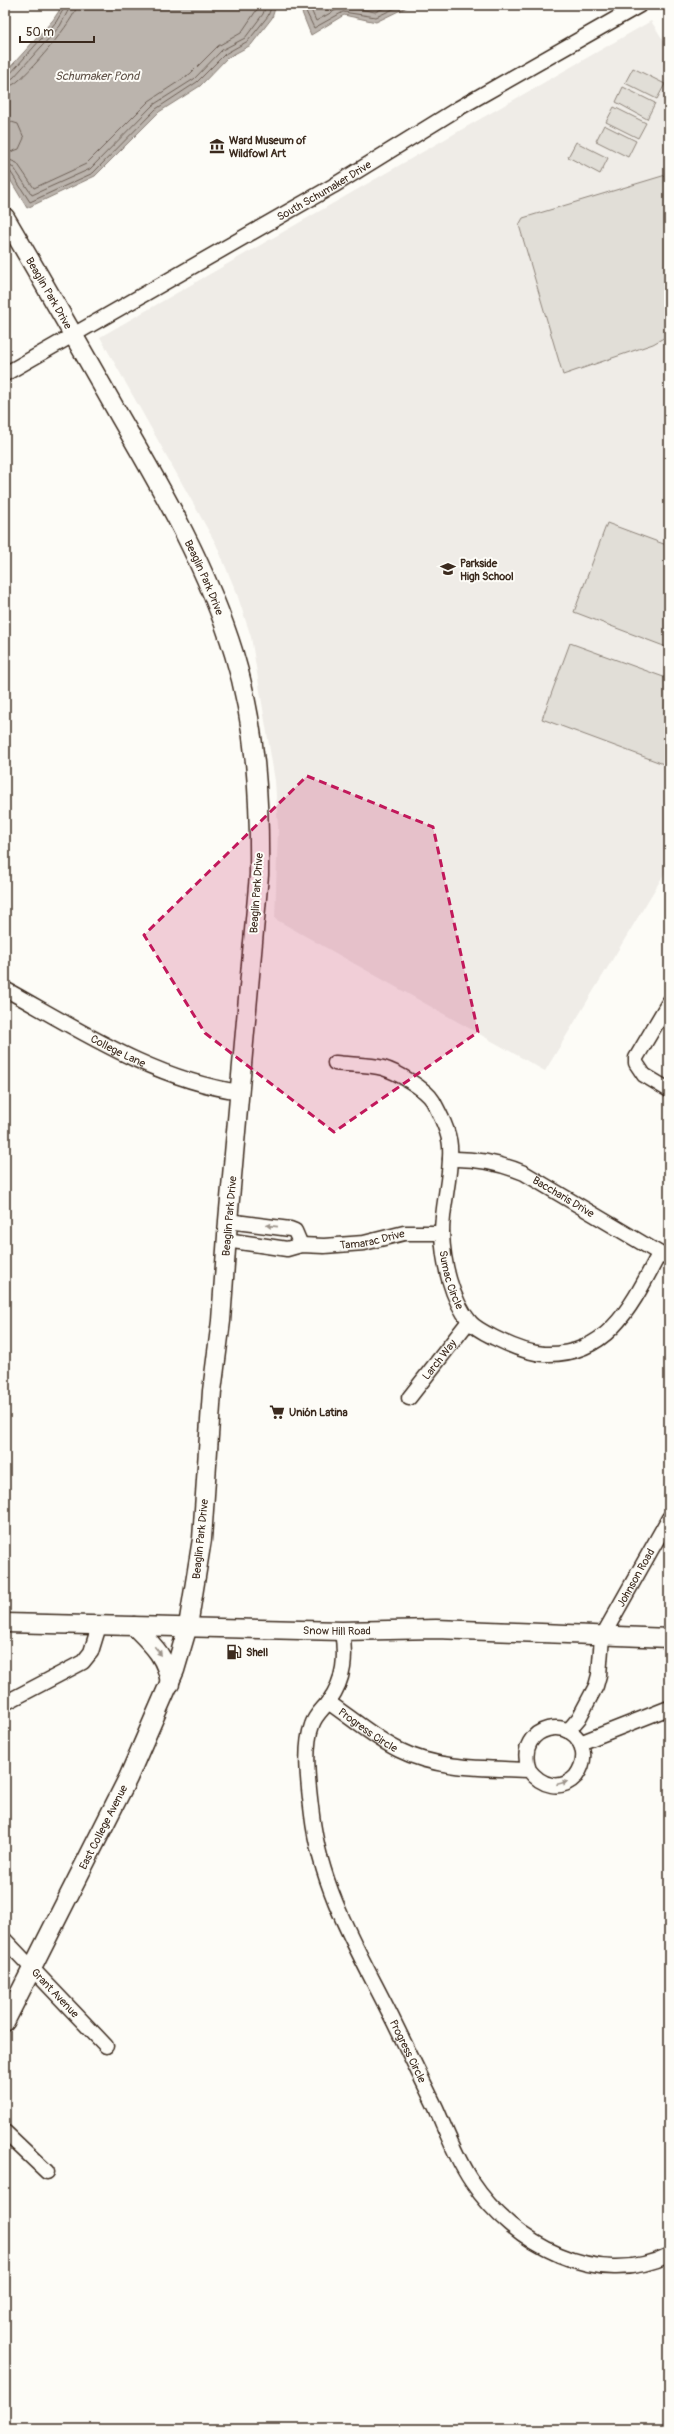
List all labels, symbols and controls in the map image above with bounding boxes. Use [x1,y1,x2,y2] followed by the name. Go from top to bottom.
[20,18,94,44] scale bar
[26,25,54,40] text: 50 m
[55,69,141,84] water label: Schumaker Pond
[229,134,307,160] place label: Ward Museum of Wildfowl Art
[208,137,226,155] museum icon: Ward Museum of Wildfowl Art
[275,158,374,224] street label: South Schumaker Drive
[23,255,75,332] street label: Beaglin Park Drive
[182,538,226,617] street label: Beaglin Park Drive
[460,557,514,583] place label: Parkside High School
[439,560,457,578] school or university icon: Parkside High School
[247,852,266,934] street label: Beaglin Park Drive
[88,1032,148,1070] street label: College Lane
[530,1174,597,1221] street label: Baccharis Drive
[220,1175,240,1257] street label: Beaglin Park Drive
[266,1222,278,1229] one-way arrow
[339,1227,407,1252] street label: Tamarac Drive
[436,1250,466,1312] street label: Sumac Circle
[420,1337,459,1382] street label: Larch Way
[268,1403,286,1421] supermarket icon: Unión Latina
[289,1406,348,1419] place label: Unión Latina
[190,1498,211,1580] street label: Beaglin Park Drive
[614,1546,657,1609] street label: Johnson Road
[303,1624,371,1638] street label: Snow Hill Road
[225,1643,243,1661] fuel station icon: Shell
[154,1646,162,1657] one-way arrow
[246,1646,269,1659] place label: Shell
[336,1706,400,1755] street label: Progress Circle
[556,1780,568,1786] one-way arrow
[77,1782,131,1872] street label: East College Avenue
[29,1966,82,2021] street label: Grant Avenue
[387,2018,429,2086] street label: Progress Circle

